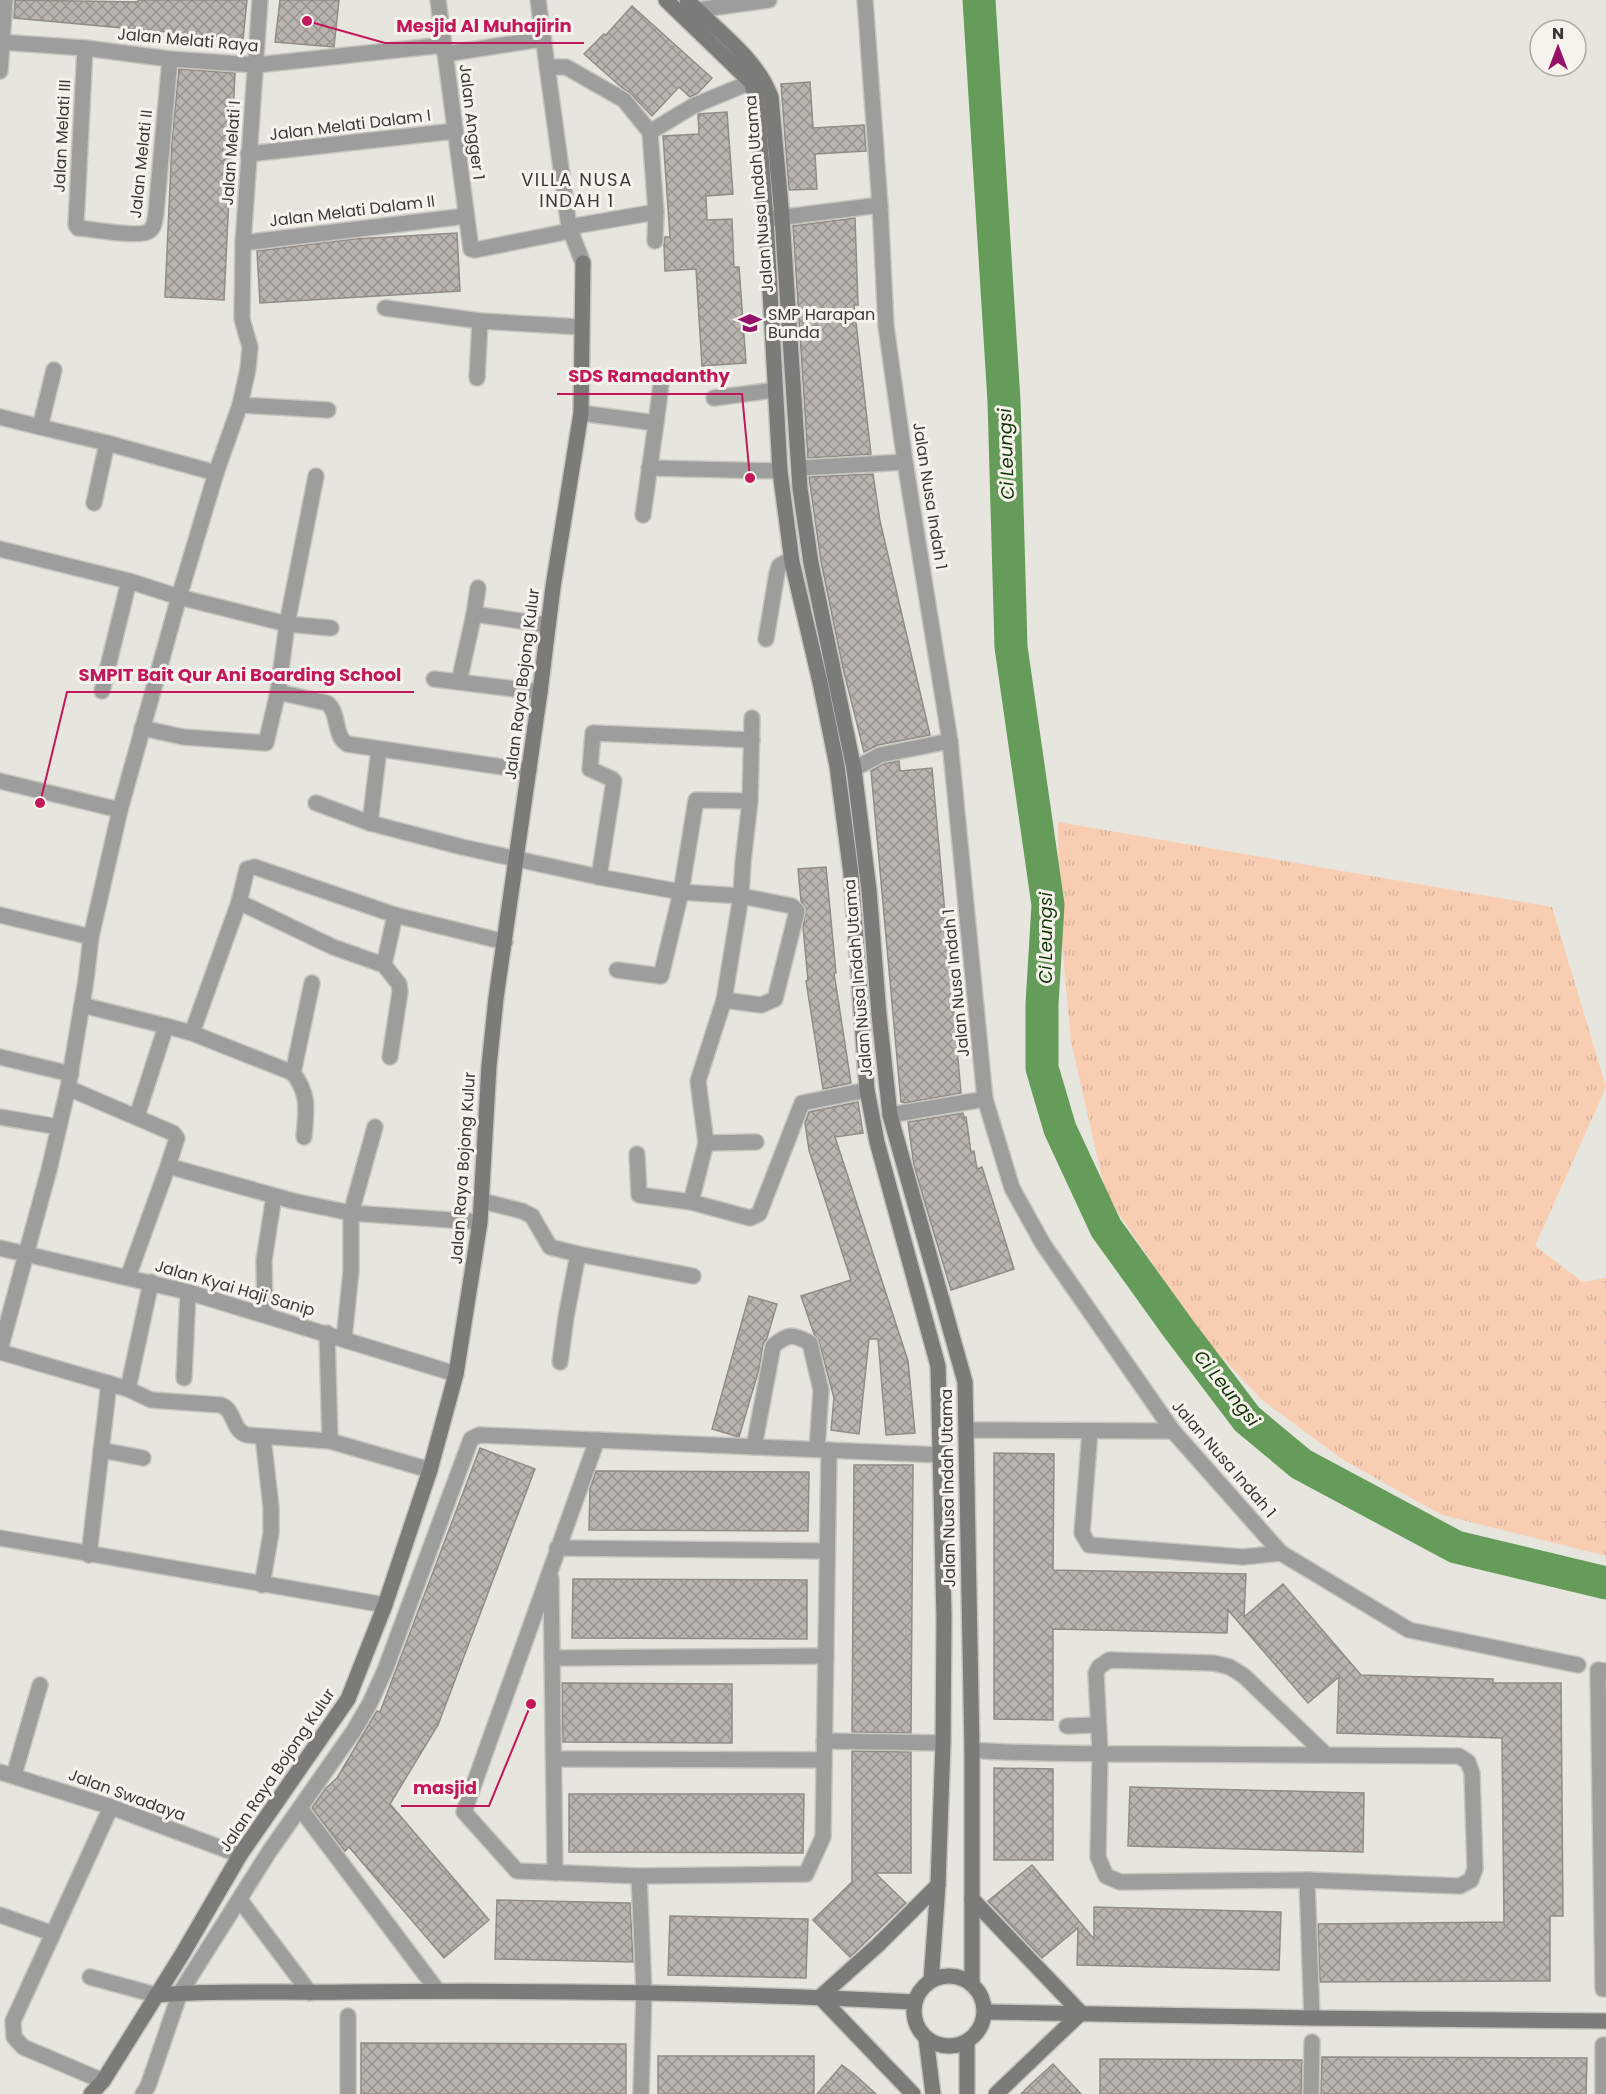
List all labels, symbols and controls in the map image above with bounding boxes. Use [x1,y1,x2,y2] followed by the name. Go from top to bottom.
[385,7,584,43] callout: Mesjid Al Muhajirin
[396,13,572,38] text: Mesjid Al Muhajirin
[1528,18,1588,78] north arrow
[117,22,259,58] street label: Jalan Melati Raya
[1552,22,1564,45] text: N
[453,63,491,181] street label: Jalan Angger 1
[48,79,76,193] street label: Jalan Melati III
[739,94,779,294] street label: Jalan Nusa Indah Utama
[216,100,246,206] street label: Jalan Melati I
[268,104,432,146] street label: Jalan Melati Dalam I
[124,109,158,219] street label: Jalan Melati II
[521,167,633,213] district label: VILLA NUSA INDAH 1
[268,189,436,233] street label: Jalan Melati Dalam II
[768,303,875,344] place label: SMP Harapan Bunda
[737,310,763,336] school or university icon: SMP Harapan Bunda
[557,358,742,394] callout: SDS Ramadanthy
[568,363,730,388] text: SDS Ramadanthy
[992,407,1020,500] water label: Ci Leungsi
[907,421,953,571] street label: Jalan Nusa Indah 1
[499,587,545,781] street label: Jalan Raya Bojong Kulur
[67,656,414,692] callout: SMPIT Bait Qur Ani Boarding School
[79,662,401,687] text: SMPIT Bait Qur Ani Boarding School
[838,878,878,1078] street label: Jalan Nusa Indah Utama
[1033,892,1058,984] water label: Ci Leungsi
[937,908,975,1058] street label: Jalan Nusa Indah 1
[445,1071,481,1265] street label: Jalan Raya Bojong Kulur
[152,1254,318,1322] street label: Jalan Kyai Haji Sanip
[1188,1345,1266,1432] water label: Ci Leungsi
[935,1389,961,1587] street label: Jalan Nusa Indah Utama
[1166,1395,1282,1523] street label: Jalan Nusa Indah 1
[214,1684,340,1856] street label: Jalan Raya Bojong Kulur
[65,1763,189,1827] street label: Jalan Swadaya
[401,1770,489,1806] callout: masjid
[413,1775,477,1800] text: masjid

